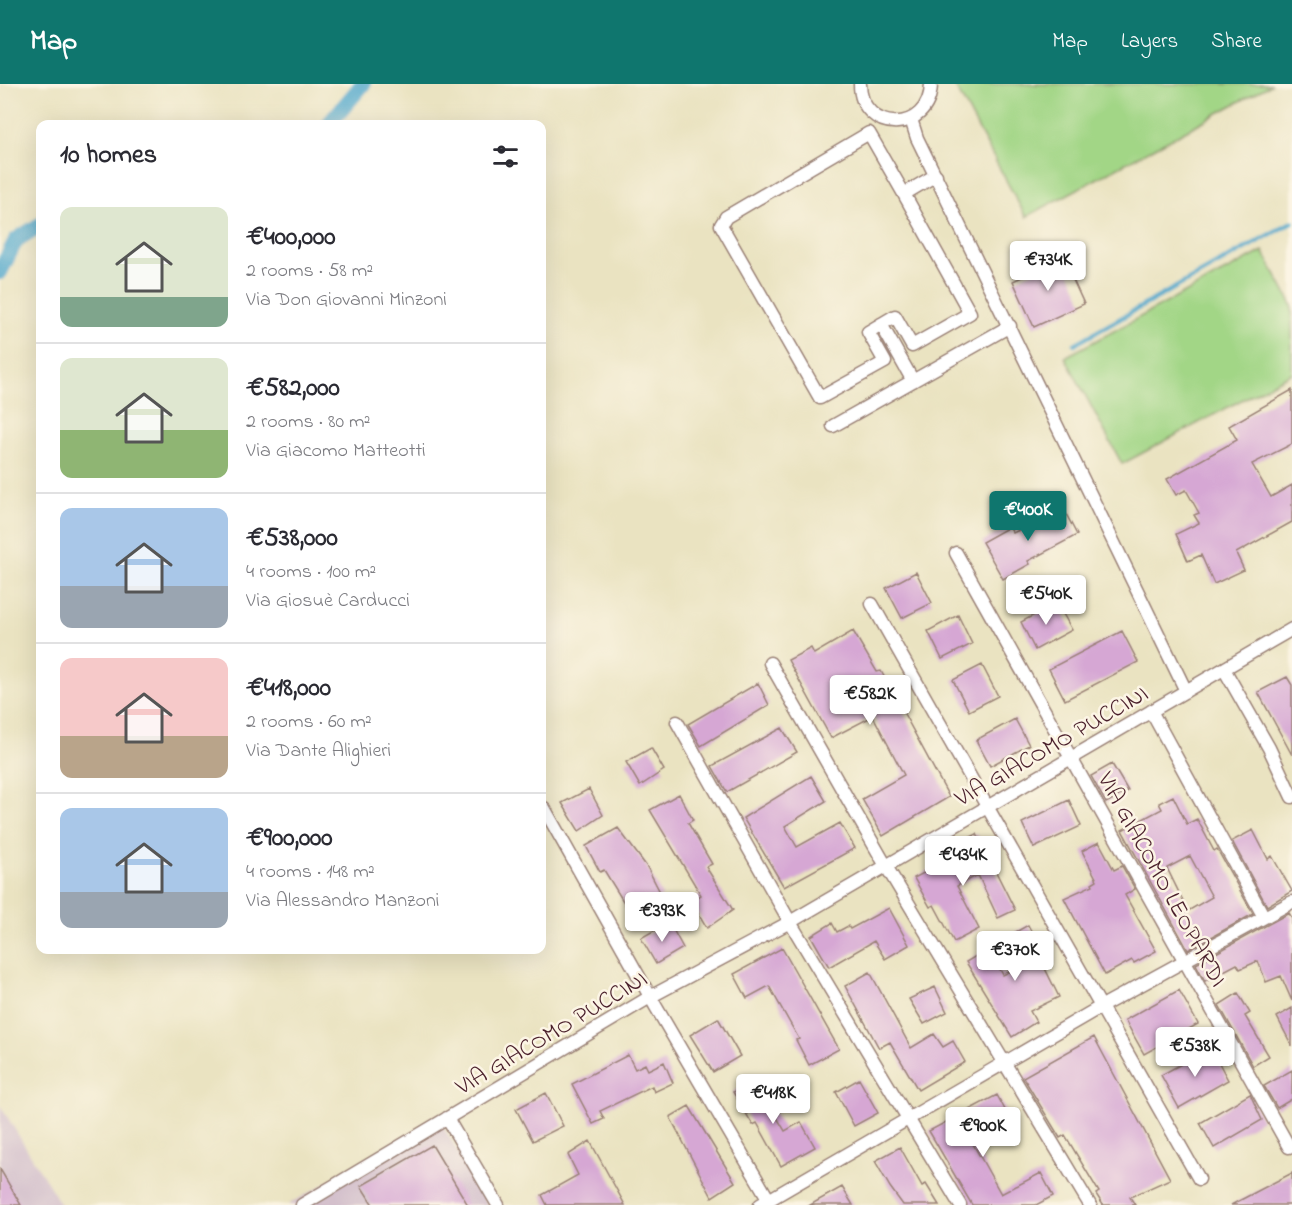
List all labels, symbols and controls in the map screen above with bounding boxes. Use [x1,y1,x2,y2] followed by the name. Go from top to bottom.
[30,22,77,63] text: Map
[1052,27,1088,57] text: Map
[1121,27,1178,57] text: Layers
[1211,27,1262,57] text: Share
[60,137,157,175] text: 10 homes
[489,140,522,173] icon: filters
[246,219,335,257] text: €400,000
[108,231,180,303] icon: home
[1006,241,1090,292] pin: €734K
[1024,246,1072,275] text: €734K
[246,257,373,286] text: 2 rooms · 58 m²
[246,286,447,315] text: Via Don Giovanni Minzoni
[246,370,340,408] text: €582,000
[108,382,180,454] icon: home
[246,408,371,437] text: 2 rooms · 80 m²
[246,437,426,466] text: Via Giacomo Matteotti
[986,491,1070,542] pin: €400K
[1003,496,1053,525] text: €400K
[246,520,338,558] text: €538,000
[108,532,180,604] icon: home
[246,558,376,587] text: 4 rooms · 100 m²
[1004,575,1088,626] pin: €540K
[1020,580,1072,609] text: €540K
[246,587,410,616] text: Via Giosuè Carducci
[246,670,331,708] text: €418,000
[828,675,912,726] pin: €582K
[948,677,1156,817] street label: VIA GIACOMO PUCCINI
[844,680,896,709] text: €582K
[108,682,180,754] icon: home
[246,708,372,737] text: 2 rooms · 60 m²
[246,737,391,766] text: Via Dante Alighieri
[1087,766,1234,994] street label: VIA GIACOMO LEOPARDI
[246,820,333,858] text: €900,000
[108,832,180,904] icon: home
[921,836,1005,887] pin: €434K
[939,841,987,870] text: €434K
[246,858,375,887] text: 4 rooms · 148 m²
[246,887,439,916] text: Via Alessandro Manzoni
[620,892,704,943] pin: €393K
[639,897,685,926] text: €393K
[973,931,1057,982] pin: €370K
[991,936,1039,965] text: €370K
[449,963,655,1106] street label: VIA GIACOMO PUCCINI
[1153,1027,1237,1078] pin: €538K
[1170,1032,1220,1061] text: €538K
[731,1074,815,1125] pin: €418K
[750,1079,796,1108] text: €418K
[941,1107,1025,1158] pin: €900K
[960,1112,1006,1141] text: €900K

